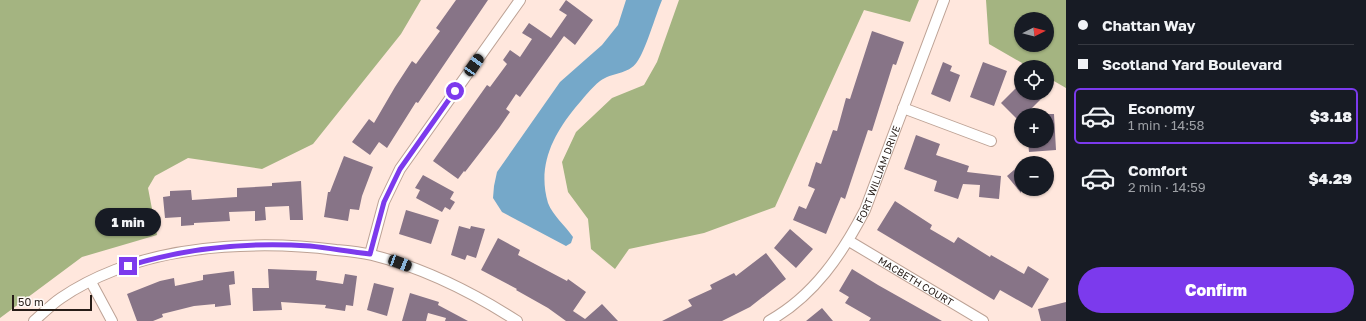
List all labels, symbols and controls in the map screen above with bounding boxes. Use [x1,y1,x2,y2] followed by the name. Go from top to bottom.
[1014,12,1054,52] north arrow
[1014,12,1054,196] map controls
[1102,16,1196,34] text: Chattan Way
[462,52,486,78] car
[1102,55,1282,73] text: Scotland Yard Boulevard
[1014,60,1054,100] button: locate
[446,82,464,100] route start
[1080,98,1116,134] icon: car
[1128,99,1195,117] text: Economy
[1310,107,1352,125] text: $3.18
[1014,108,1054,148] button: +
[1128,117,1205,133] text: 1 min · 14:58
[853,124,902,225] street label: FORT WILLIAM DRIVE
[1014,156,1054,196] button: −
[1080,160,1116,196] icon: car
[1128,161,1187,179] text: Comfort
[1308,169,1352,187] text: $4.29
[1128,179,1206,195] text: 2 min · 14:59
[95,208,161,236] callout: 1 min
[111,214,145,230] text: 1 min
[387,253,413,273] car
[876,254,956,308] street label: MACBETH COURT
[119,257,137,275] route end
[1078,267,1354,313] button: Confirm
[12,293,92,312] scale bar
[18,295,44,308] text: 50 m

